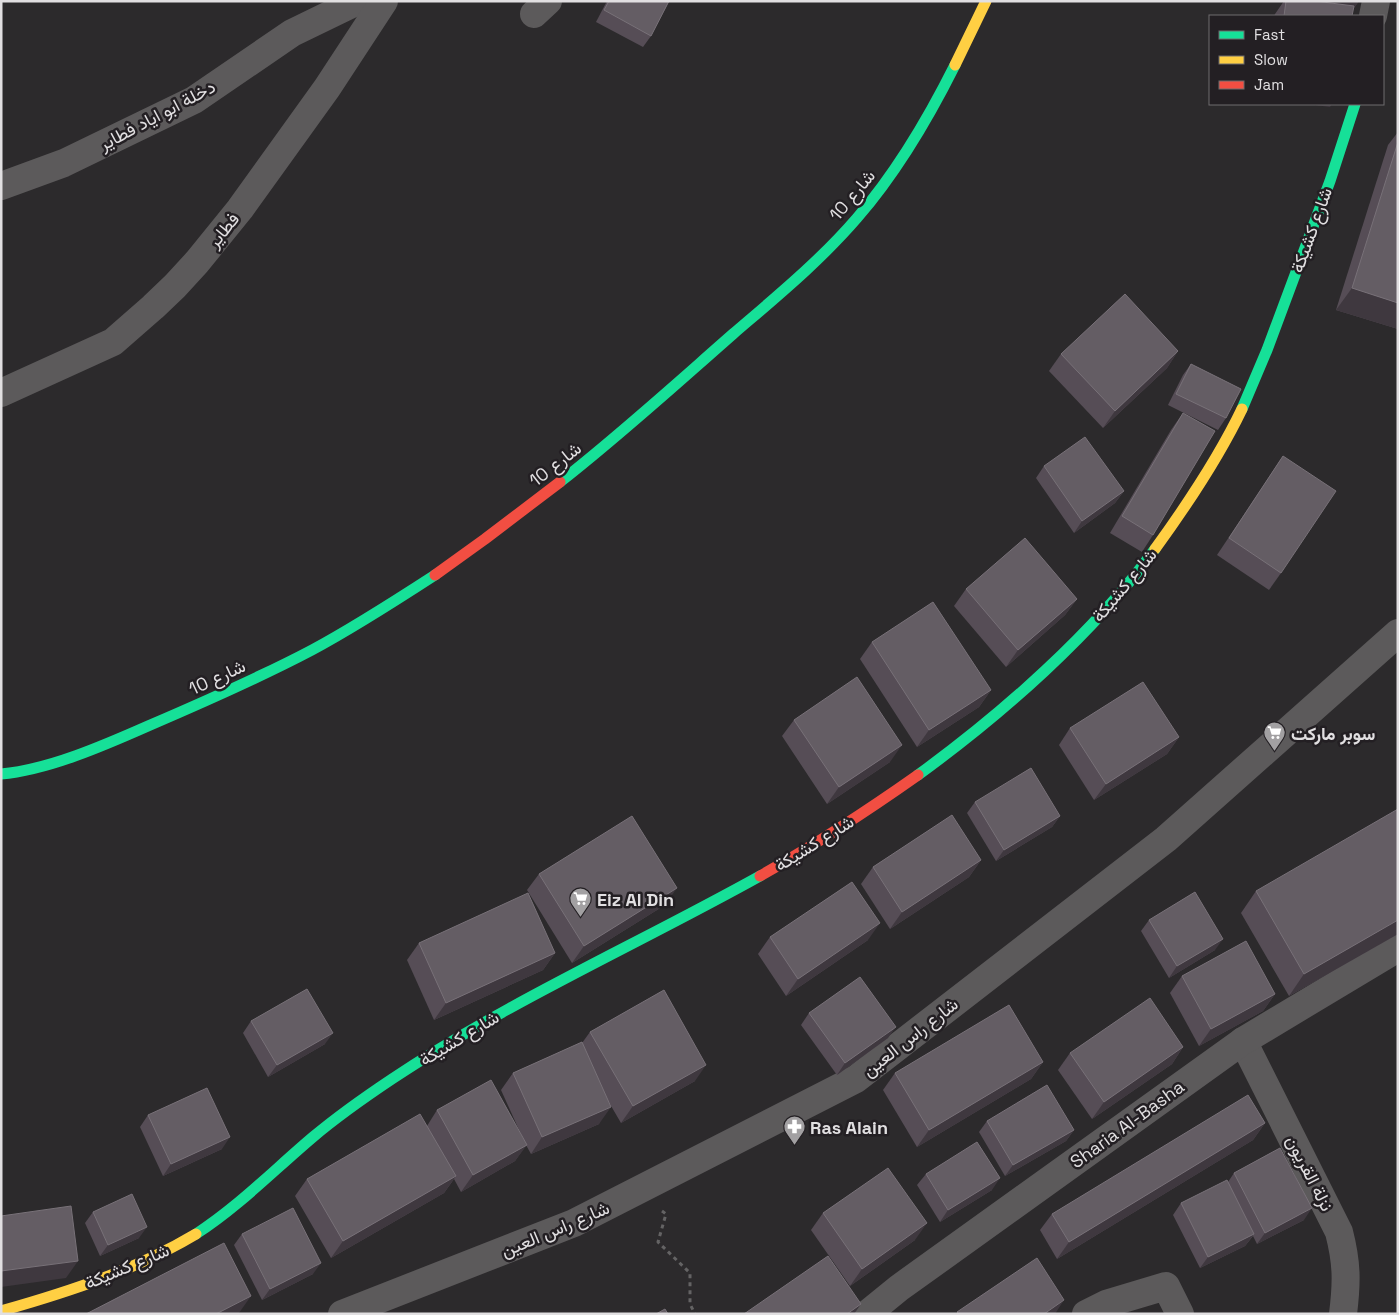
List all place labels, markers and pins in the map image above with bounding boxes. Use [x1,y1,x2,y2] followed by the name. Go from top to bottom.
[1263,721,1287,752] supermarket icon: سوبر ماركت
[1291,722,1375,745] place label: سوبر ماركت
[569,887,593,918] supermarket icon: Eiz Al Din
[597,888,674,911] place label: Eiz Al Din
[782,1115,806,1146] pharmacy icon: Ras Alain
[810,1116,888,1139] place label: Ras Alain

